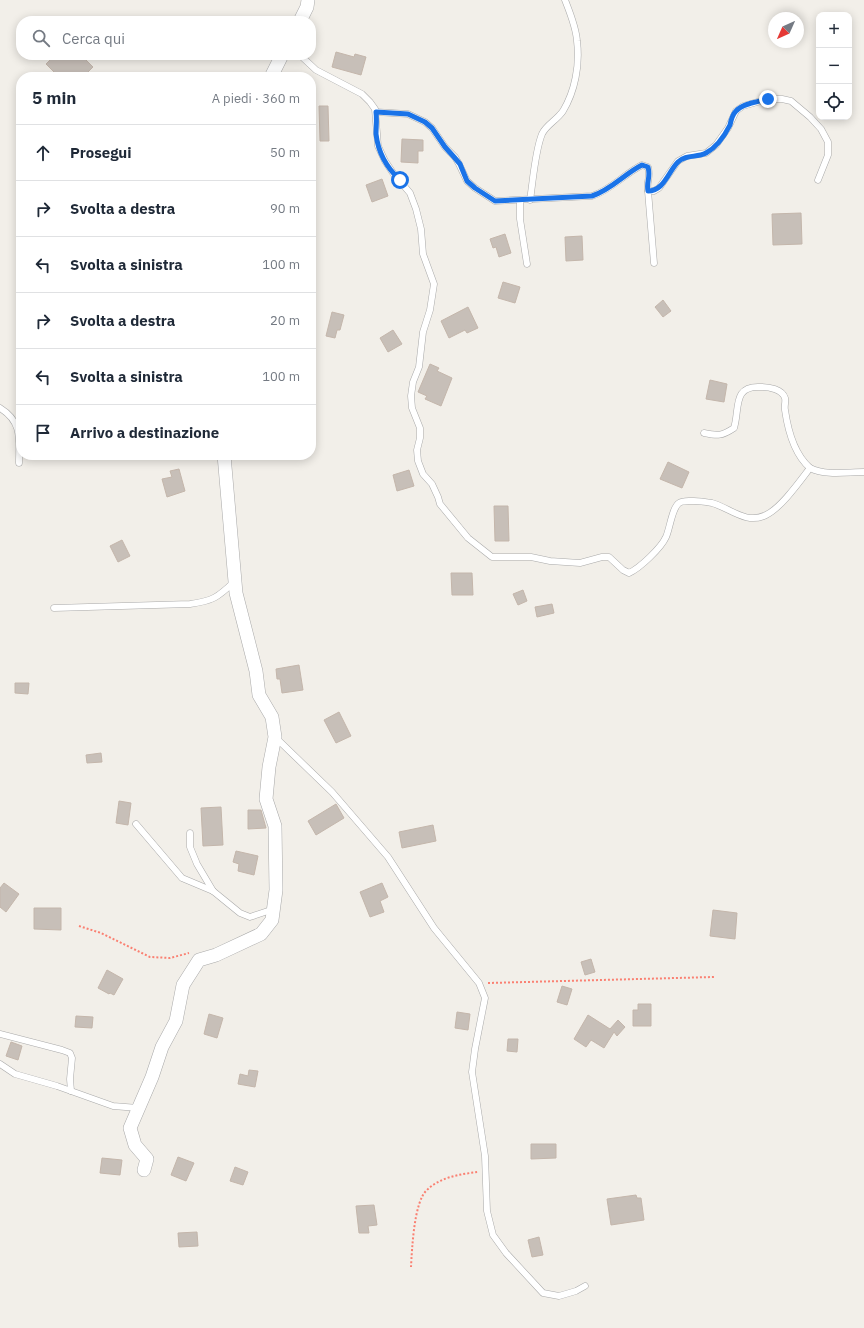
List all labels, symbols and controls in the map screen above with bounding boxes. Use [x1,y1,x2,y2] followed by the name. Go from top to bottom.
[768,12,804,48] north arrow
[816,12,852,120] map controls
[816,12,852,48] button: +
[16,16,316,60] search box
[30,27,52,49] icon: search
[62,29,125,48] text: Cerca qui
[816,48,852,84] button: −
[816,84,852,120] button: locate
[32,87,76,109] text: 5 min
[212,90,300,107] text: A piedi · 360 m
[759,90,777,108] route end
[32,142,54,164] icon: ahead
[70,143,132,162] text: Prosegui
[270,144,300,161] text: 50 m
[391,171,409,189] route start
[32,198,54,220] icon: right
[70,199,175,218] text: Svolta a destra
[270,200,300,217] text: 90 m
[32,254,54,276] icon: left
[70,255,183,274] text: Svolta a sinistra
[262,256,300,273] text: 100 m
[32,310,54,332] icon: right
[70,311,175,330] text: Svolta a destra
[270,312,300,329] text: 20 m
[32,366,54,388] icon: left
[70,367,183,386] text: Svolta a sinistra
[262,368,300,385] text: 100 m
[32,422,54,444] icon: arrive
[70,423,219,442] text: Arrivo a destinazione

